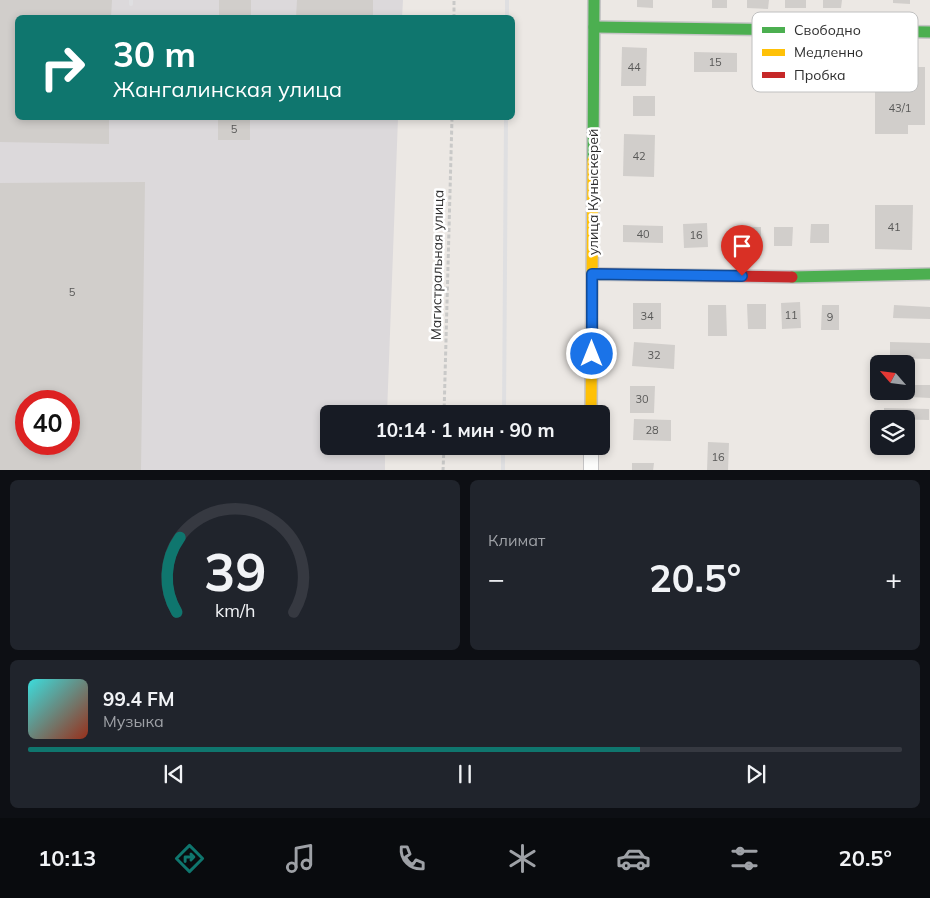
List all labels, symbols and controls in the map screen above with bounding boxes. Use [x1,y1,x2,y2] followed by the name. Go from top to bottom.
[752,12,918,92] legend
[794,21,861,39] text: Свободно
[113,32,196,76] text: 30 m
[30,35,95,100] icon: right
[794,43,863,61] text: Медленно
[708,55,722,69] house number: 15
[627,60,641,74] house number: 44
[794,66,846,84] text: Пробка
[113,75,342,103] text: Жангалинская улица
[889,101,911,115] house number: 43/1
[231,122,238,136] house number: 5
[584,129,602,255] street label: улица Куныскерей
[632,149,646,163] house number: 42
[427,190,447,340] street label: Магистральная улица
[887,220,901,234] house number: 41
[721,225,763,276] pin
[636,227,650,241] house number: 40
[689,228,703,242] house number: 16
[728,232,756,260] icon: arrive
[69,285,76,299] house number: 5
[784,308,798,322] house number: 11
[640,309,654,323] house number: 34
[827,310,833,324] house number: 9
[565,327,617,379] position arrow
[647,348,661,362] house number: 32
[870,355,915,400] north arrow
[870,355,915,455] map controls
[15,390,80,455] speed limit sign: 40
[635,392,649,406] house number: 30
[870,410,915,455] button: layers
[375,418,555,442] text: 10:14 · 1 мин · 90 m
[645,423,659,437] house number: 28
[711,450,725,464] house number: 16
[488,530,545,550] text: Климат
[204,539,266,604] text: 39
[649,554,741,602] text: 20.5°
[488,561,505,596] text: −
[885,561,902,596] text: +
[215,599,255,621] text: km/h
[103,687,175,711] text: 99.4 FM
[103,711,164,731] text: Музыка
[160,760,188,788] icon: previous
[451,760,479,788] icon: pause
[742,760,770,788] icon: next
[172,841,207,876] icon: directions
[283,841,318,876] icon: music
[394,841,429,876] icon: phone
[505,841,540,876] icon: climate
[616,841,651,876] icon: car
[727,841,762,876] icon: filters
[38,844,96,872] text: 10:13
[839,844,892,872] text: 20.5°

